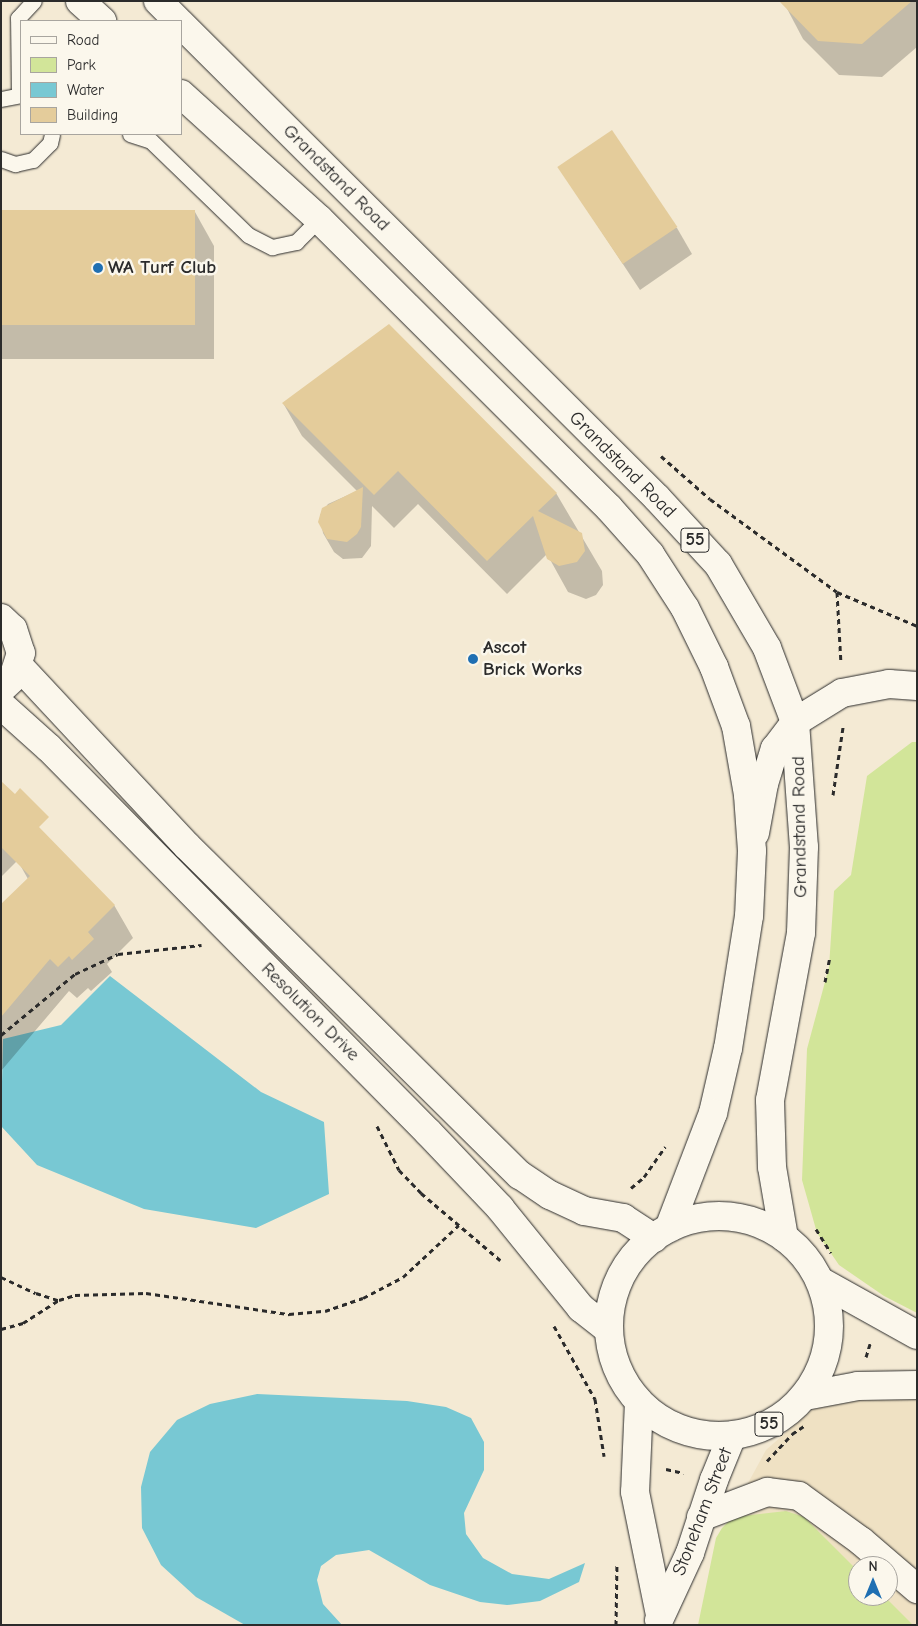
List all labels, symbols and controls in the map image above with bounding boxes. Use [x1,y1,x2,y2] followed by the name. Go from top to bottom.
[20,20,182,135] legend
[67,31,99,49] text: Road
[67,56,96,74] text: Park
[67,81,104,99] text: Water
[67,106,118,124] text: Building
[278,120,394,236] street label: Grandstand Road
[108,257,216,279] place label: WA Turf Club
[92,262,104,274] marker: WA Turf Club
[564,407,680,523] street label: Grandstand Road
[680,524,710,556] road number: 55
[483,637,582,681] place label: Ascot Brick Works
[467,653,479,665] marker: Ascot Brick Works
[787,756,813,898] street label: Grandstand Road
[256,958,364,1066] street label: Resolution Drive
[754,1408,784,1440] road number: 55
[668,1445,738,1579] street label: Stoneham Street
[848,1556,898,1606] north arrow
[868,1558,878,1575] text: N

